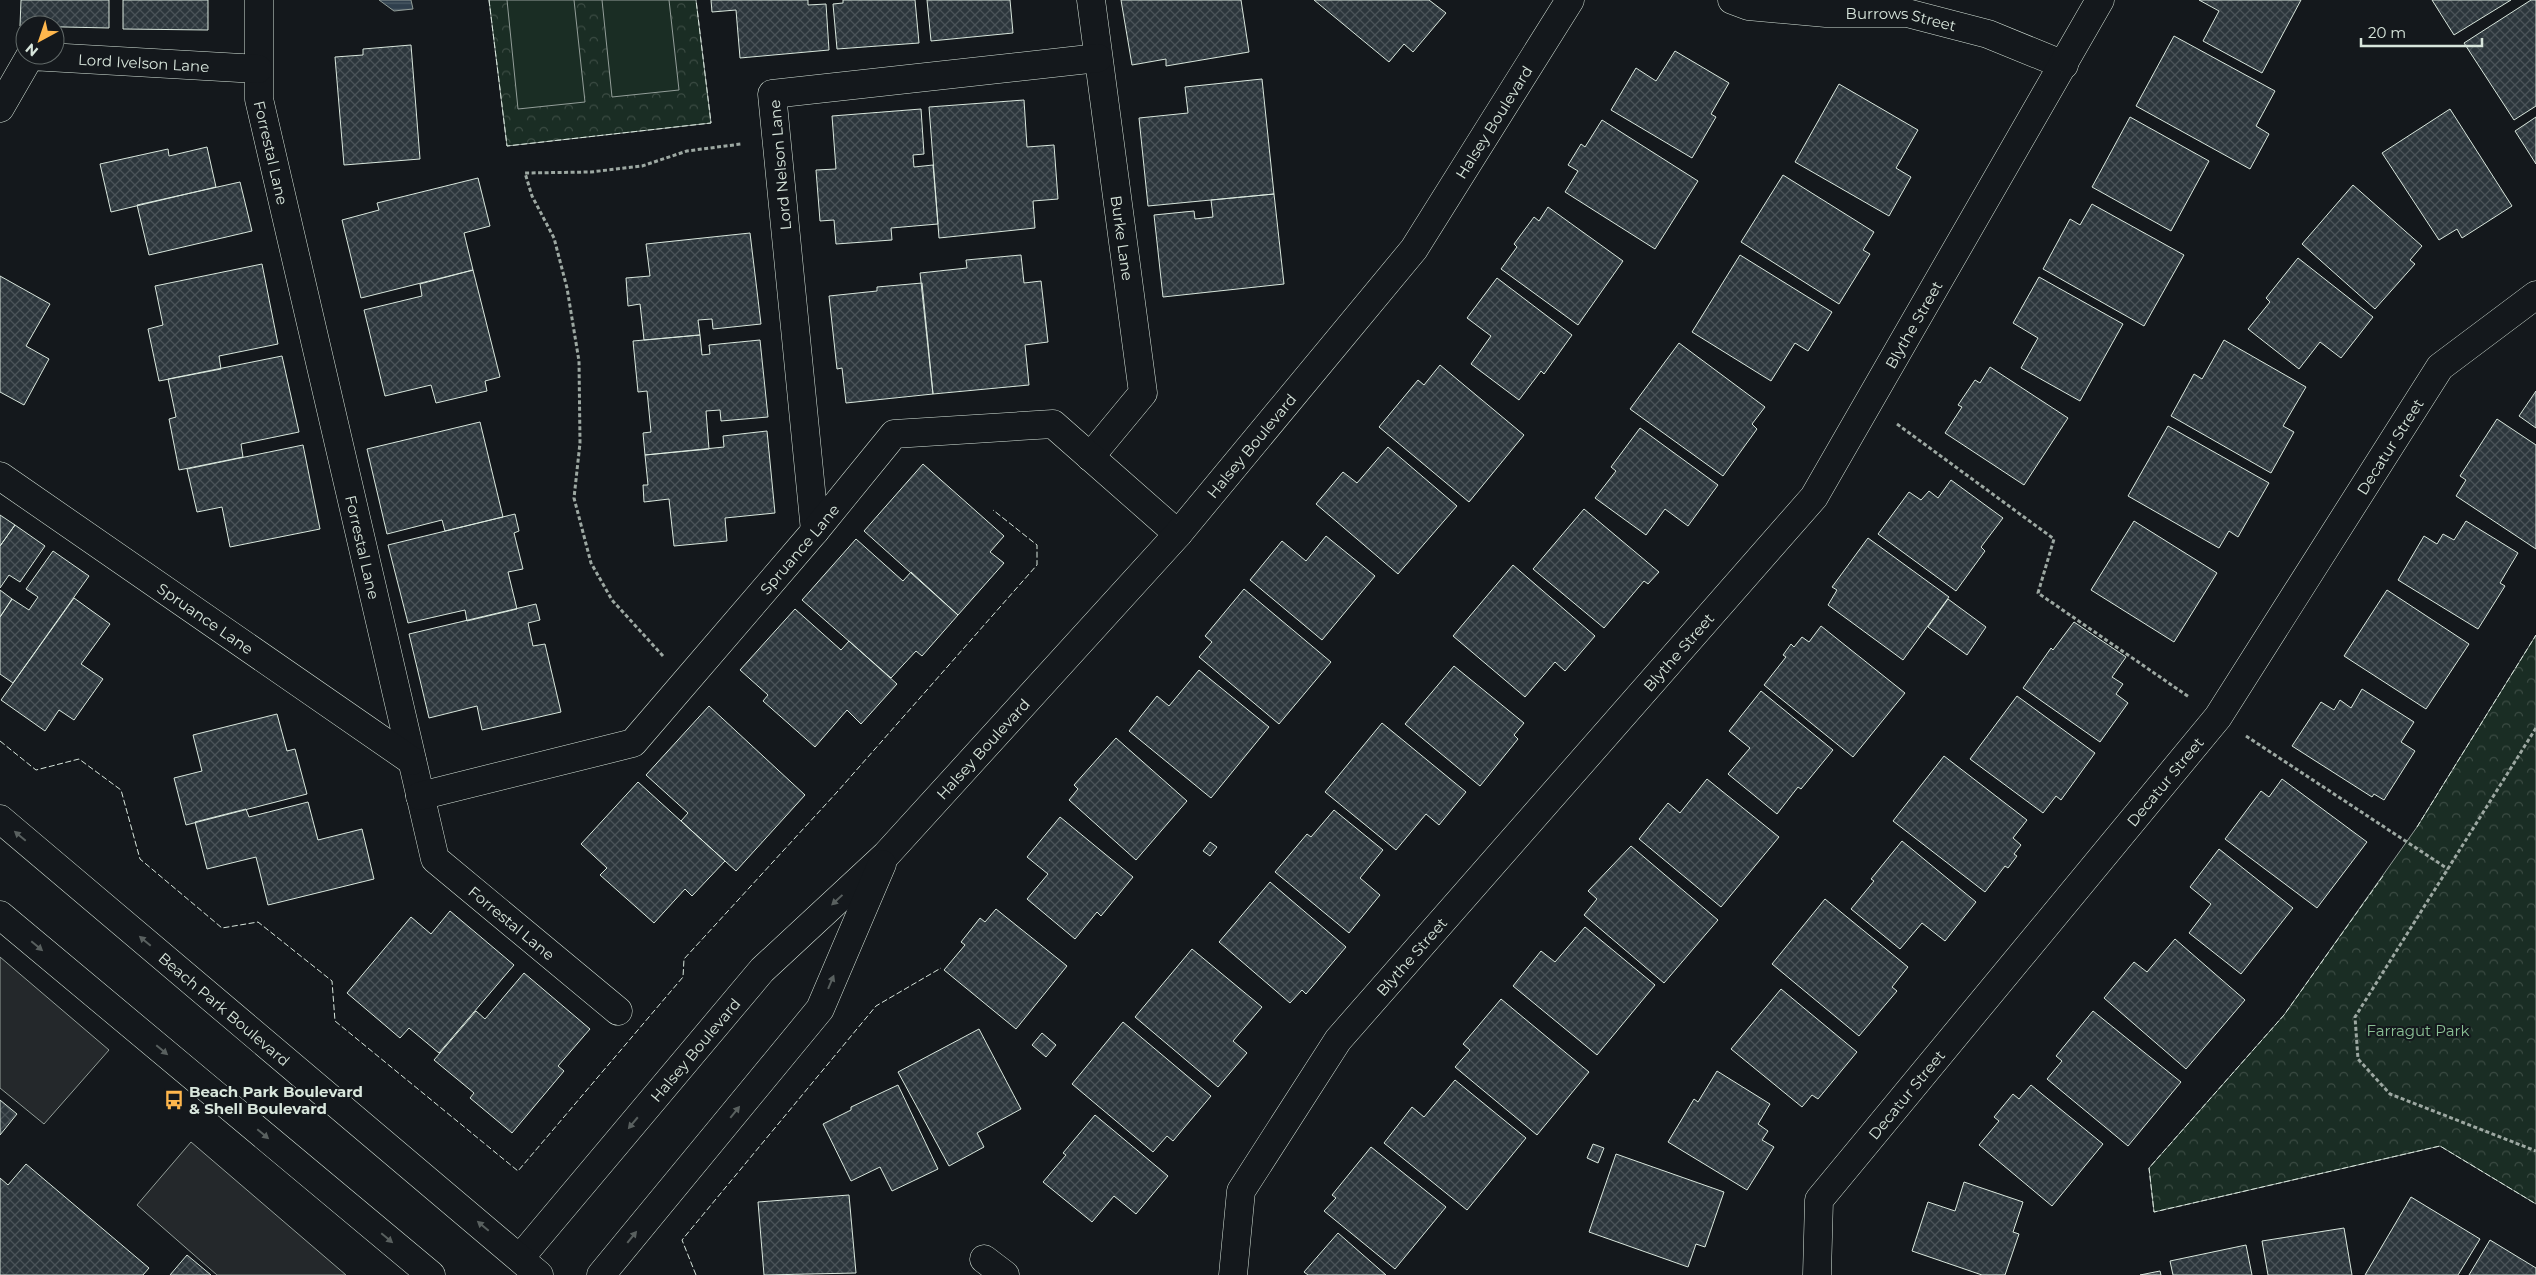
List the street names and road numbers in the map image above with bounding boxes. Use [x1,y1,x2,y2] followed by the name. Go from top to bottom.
[1846,4,1958,35] street label: Burrows Street
[78,49,210,76] street label: Lord Ivelson Lane
[1451,62,1536,182] street label: Halsey Boulevard
[250,99,293,207] street label: Forrestal Lane
[765,99,795,231] street label: Lord Nelson Lane
[1107,194,1137,282] street label: Burke Lane
[1881,277,1946,372] street label: Blythe Street
[1202,389,1300,502] street label: Halsey Boulevard
[2352,395,2427,498] street label: Decatur Street
[342,493,384,601] street label: Forrestal Lane
[756,500,843,598] street label: Spruance Lane
[154,578,257,658] street label: Spruance Lane
[1639,609,1718,695] street label: Blythe Street
[932,694,1033,803] street label: Halsey Boulevard
[2122,733,2207,830] street label: Decatur Street
[465,882,559,964] street label: Forrestal Lane
[1372,913,1451,1000] street label: Blythe Street
[155,948,294,1070] street label: Beach Park Boulevard
[646,994,744,1106] street label: Halsey Boulevard
[1864,1046,1949,1143] street label: Decatur Street

